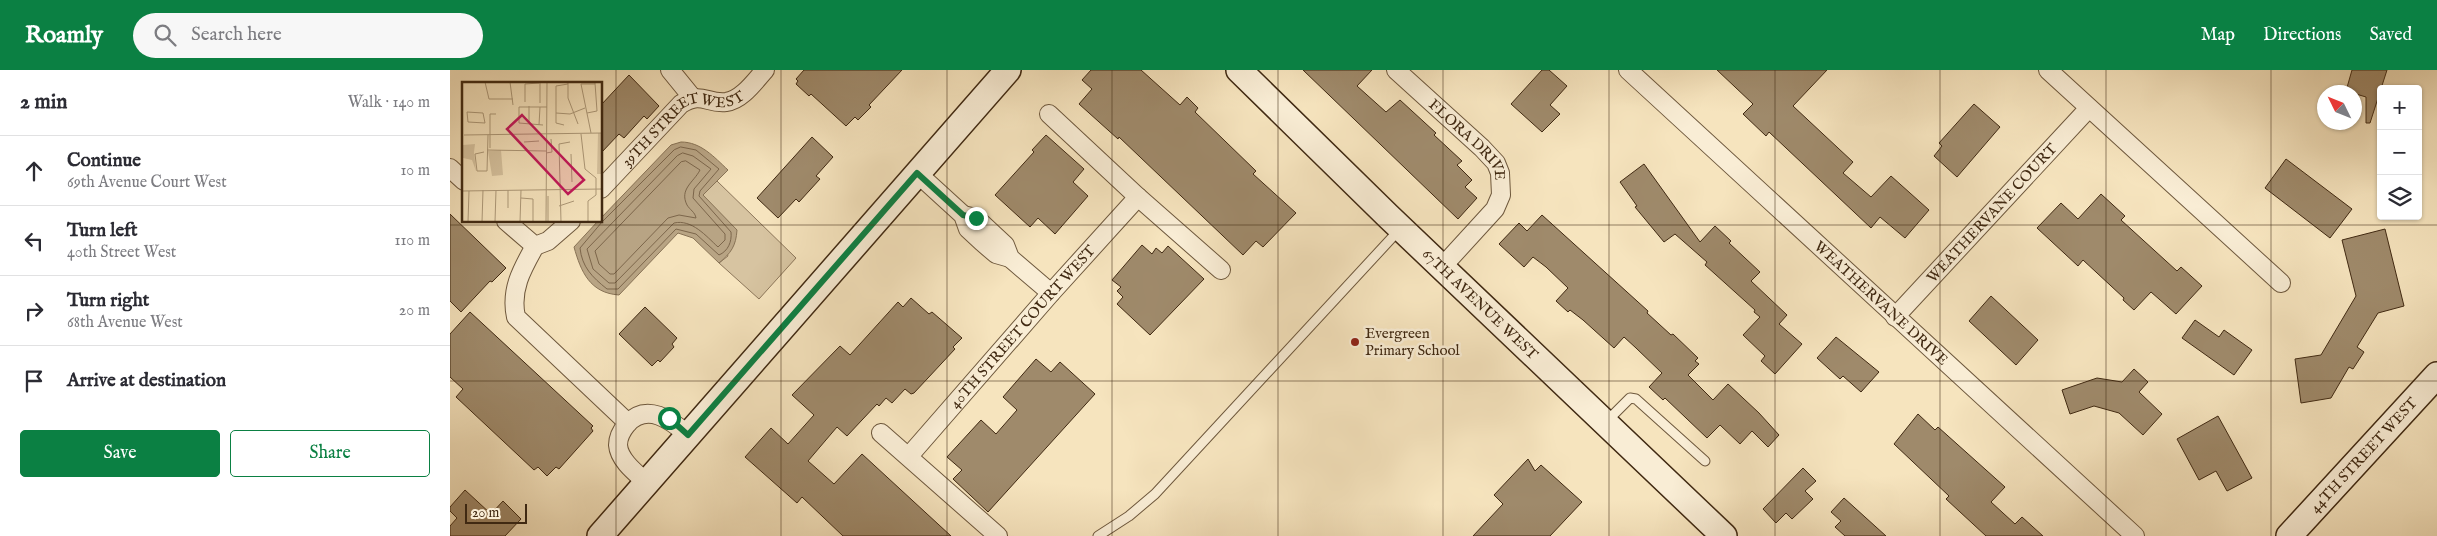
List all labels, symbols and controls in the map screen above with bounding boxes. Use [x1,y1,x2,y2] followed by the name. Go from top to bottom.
[133,13,483,58] search box
[25,20,103,51] text: Roamly
[151,21,179,49] icon: search
[191,23,282,47] text: Search here
[2201,24,2235,47] text: Map
[2263,24,2341,47] text: Directions
[2369,24,2412,47] text: Saved
[462,82,602,222] inset map
[2317,85,2362,130] north arrow
[2377,85,2422,220] map controls
[2377,85,2422,130] button: +
[618,86,748,171] street label: 39TH STREET WEST
[20,89,67,116] text: 2 min
[348,93,430,113] text: Walk · 140 m
[1425,95,1510,181] street label: FLORA DRIVE
[2377,130,2422,175] button: −
[1922,139,2061,287] street label: WEATHERVANE COURT
[67,149,141,173] text: Continue
[20,157,48,185] icon: ahead
[400,161,430,181] text: 10 m
[67,173,227,193] text: 69th Avenue Court West
[2377,175,2422,220] button: layers
[965,207,988,230] route end
[67,219,138,243] text: Turn left
[20,227,48,255] icon: left
[394,231,430,251] text: 110 m
[1810,236,1952,369] street label: WEATHERVANE DRIVE
[945,241,1099,412] street label: 40TH STREET COURT WEST
[67,243,176,263] text: 40th Street West
[1418,244,1542,364] street label: 67TH AVENUE WEST
[67,289,149,313] text: Turn right
[20,297,48,325] icon: right
[399,301,430,321] text: 20 m
[67,313,183,333] text: 68th Avenue West
[1365,324,1461,360] place label: Evergreen Primary School
[1349,336,1361,348] marker: Evergreen Primary School
[20,367,48,395] icon: arrive
[67,369,226,393] text: Arrive at destination
[2306,393,2421,517] street label: 44TH STREET WEST
[658,407,681,430] route start
[20,430,220,477] button: Save
[230,430,430,477] button: Share
[465,501,528,524] scale bar
[472,504,499,522] text: 20 m

